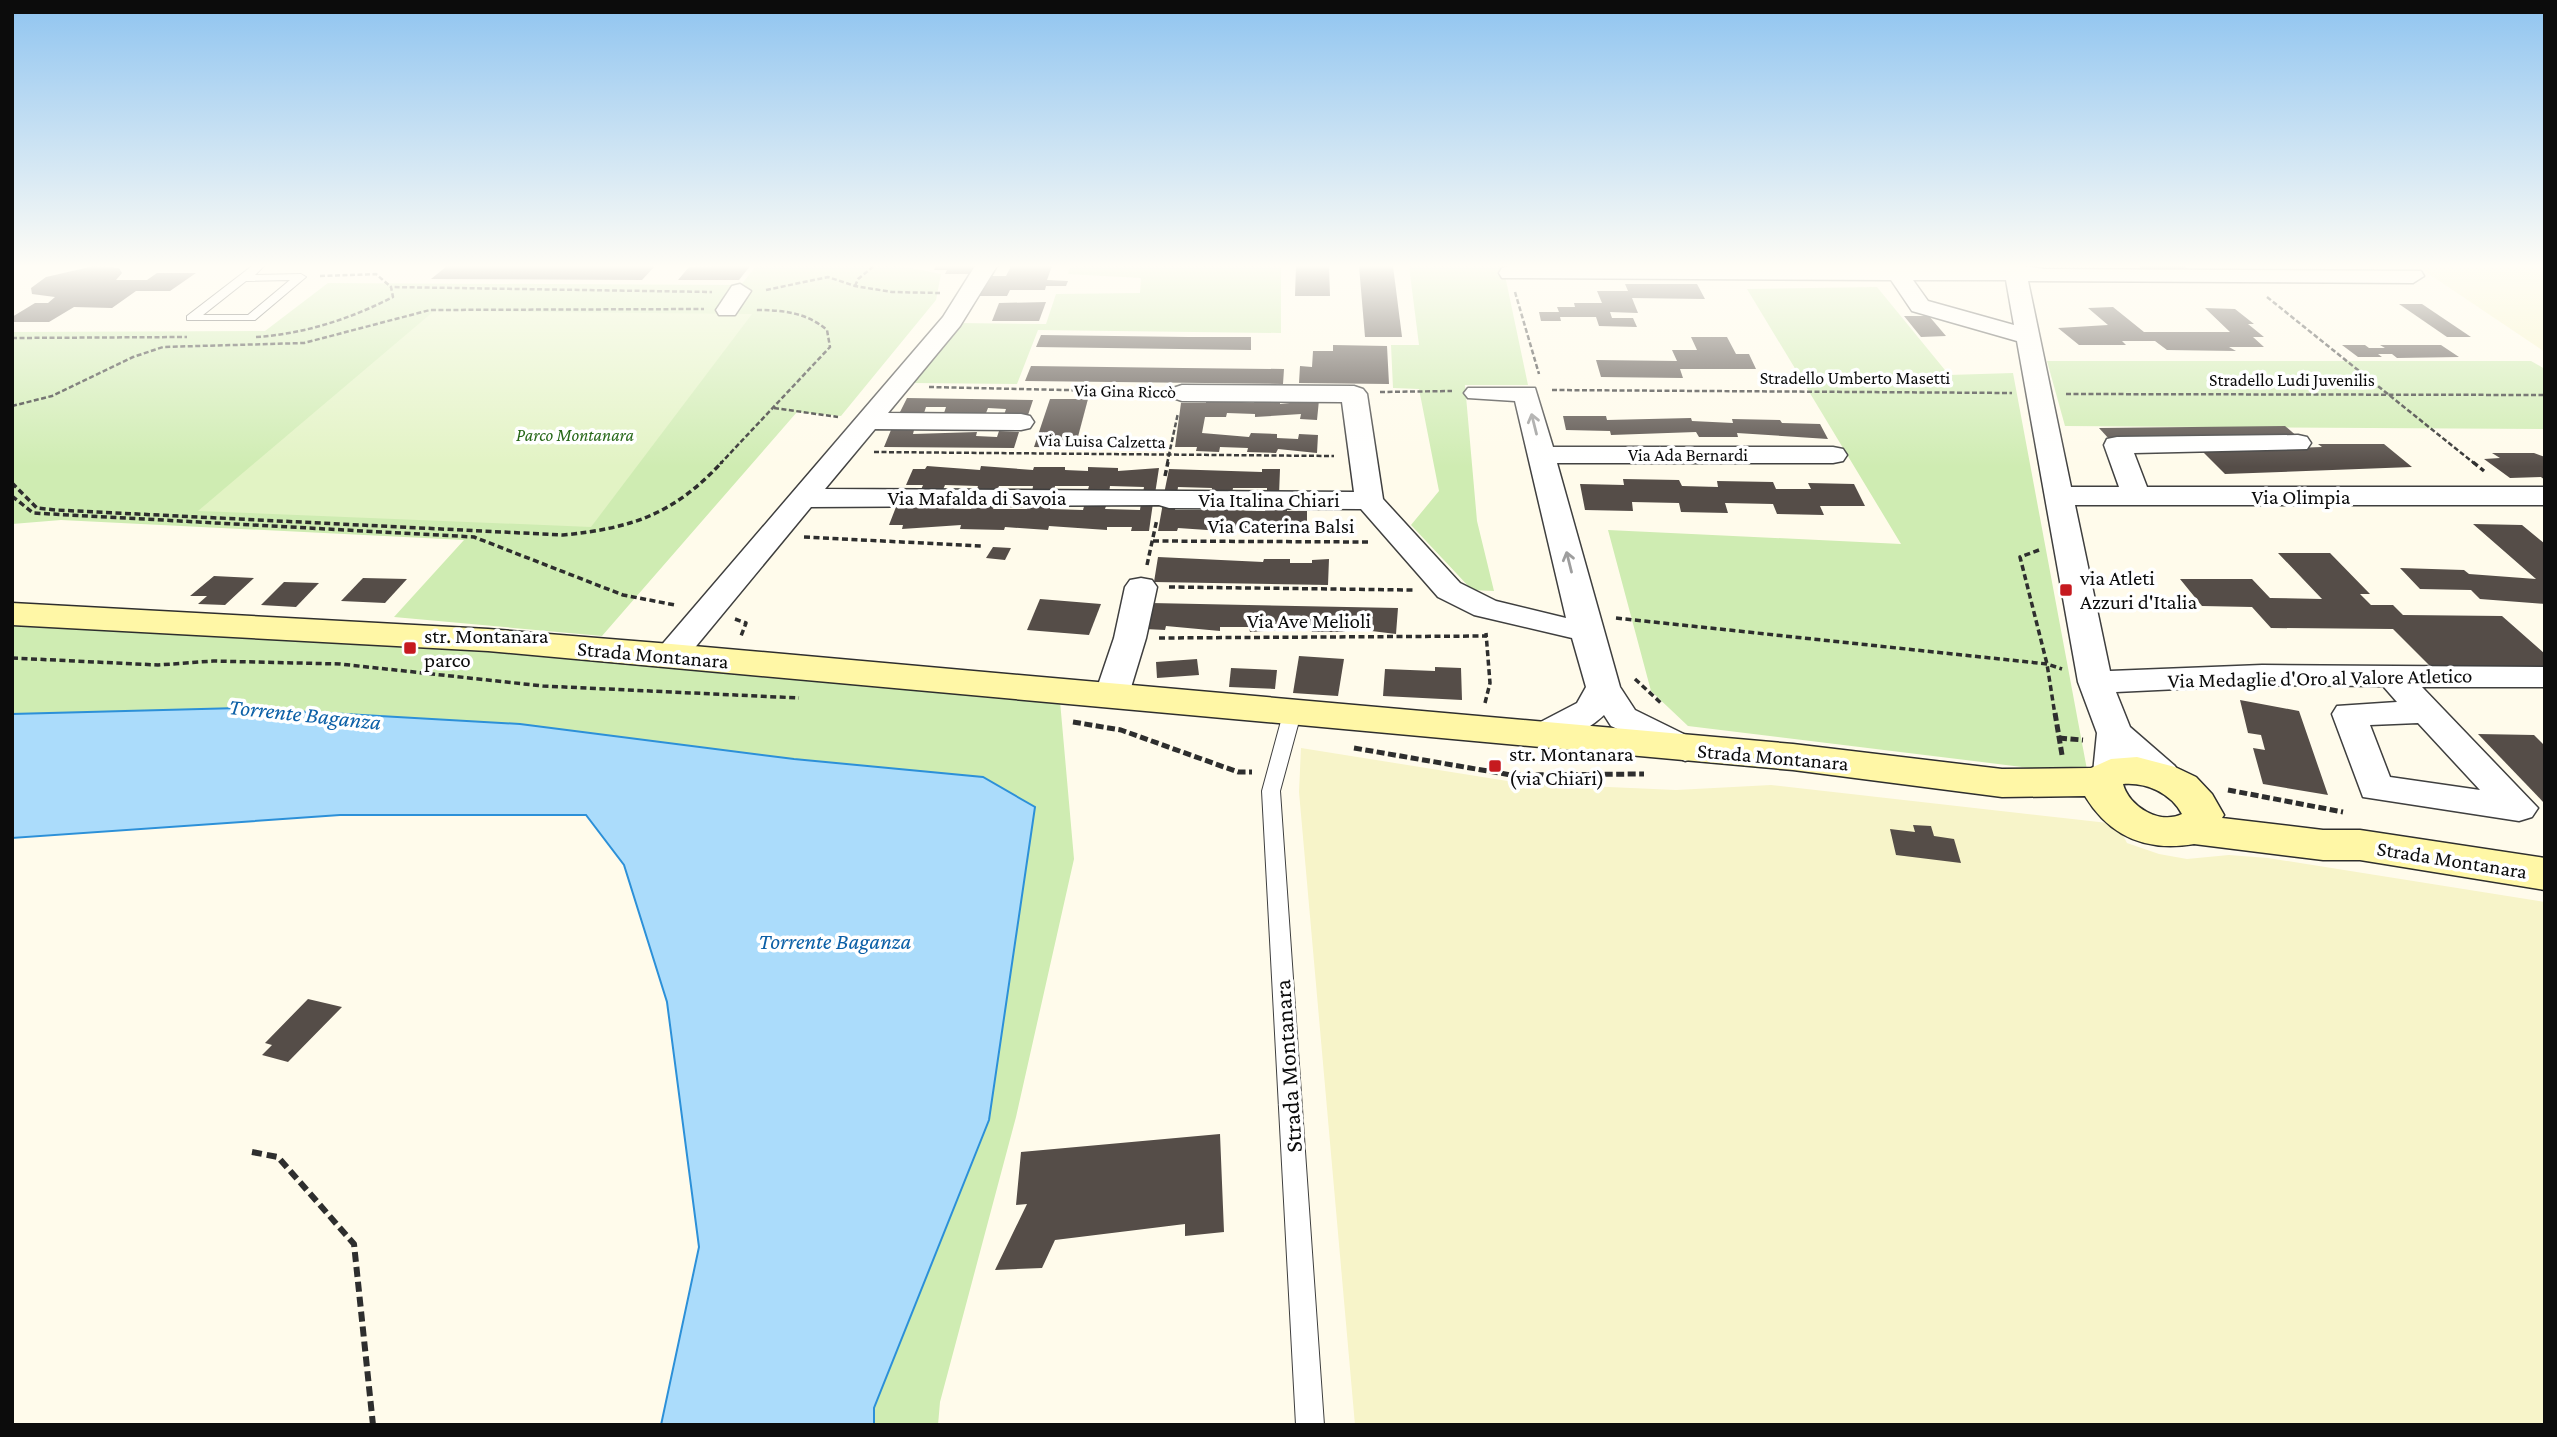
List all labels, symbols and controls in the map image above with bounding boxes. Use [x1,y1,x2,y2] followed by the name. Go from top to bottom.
[1760,368,1951,388] street label: Stradello Umberto Masetti
[2209,370,2375,390] street label: Stradello Ludi Juvenilis
[1074,380,1176,402] street label: Via Gina Riccò
[1527,413,1540,436] one-way arrow
[516,425,635,445] park label: Parco Montanara
[1038,430,1166,452] street label: Via Luisa Calzetta
[1628,445,1748,465] street label: Via Ada Bernardi
[2252,485,2351,509] street label: Via Olimpia
[887,486,1067,510] street label: Via Mafalda di Savoia
[1198,488,1340,512] street label: Via Italina Chiari
[1207,514,1355,538] street label: Via Caterina Balsi
[1562,551,1575,573] one-way arrow
[2079,566,2198,614] place label: via Atleti Azzuri d'Italia
[2058,582,2074,598] marker: via Atleti Azzuri d'Italia
[1247,609,1372,633] street label: Via Ave Melioli
[424,624,549,672] place label: str. Montanara parco
[576,636,730,674] street label: Strada Montanara
[402,640,418,656] marker: str. Montanara parco
[2167,663,2473,693] street label: Via Medaglie d'Oro al Valore Atletico
[228,693,383,735] water label: Torrente Baganza
[1696,738,1850,776] street label: Strada Montanara
[1509,742,1634,790] place label: str. Montanara (via Chiari)
[1487,758,1503,774] marker: str. Montanara (via Chiari)
[2375,836,2529,884] street label: Strada Montanara
[759,928,912,954] water label: Torrente Baganza
[1268,979,1307,1153] street label: Strada Montanara

